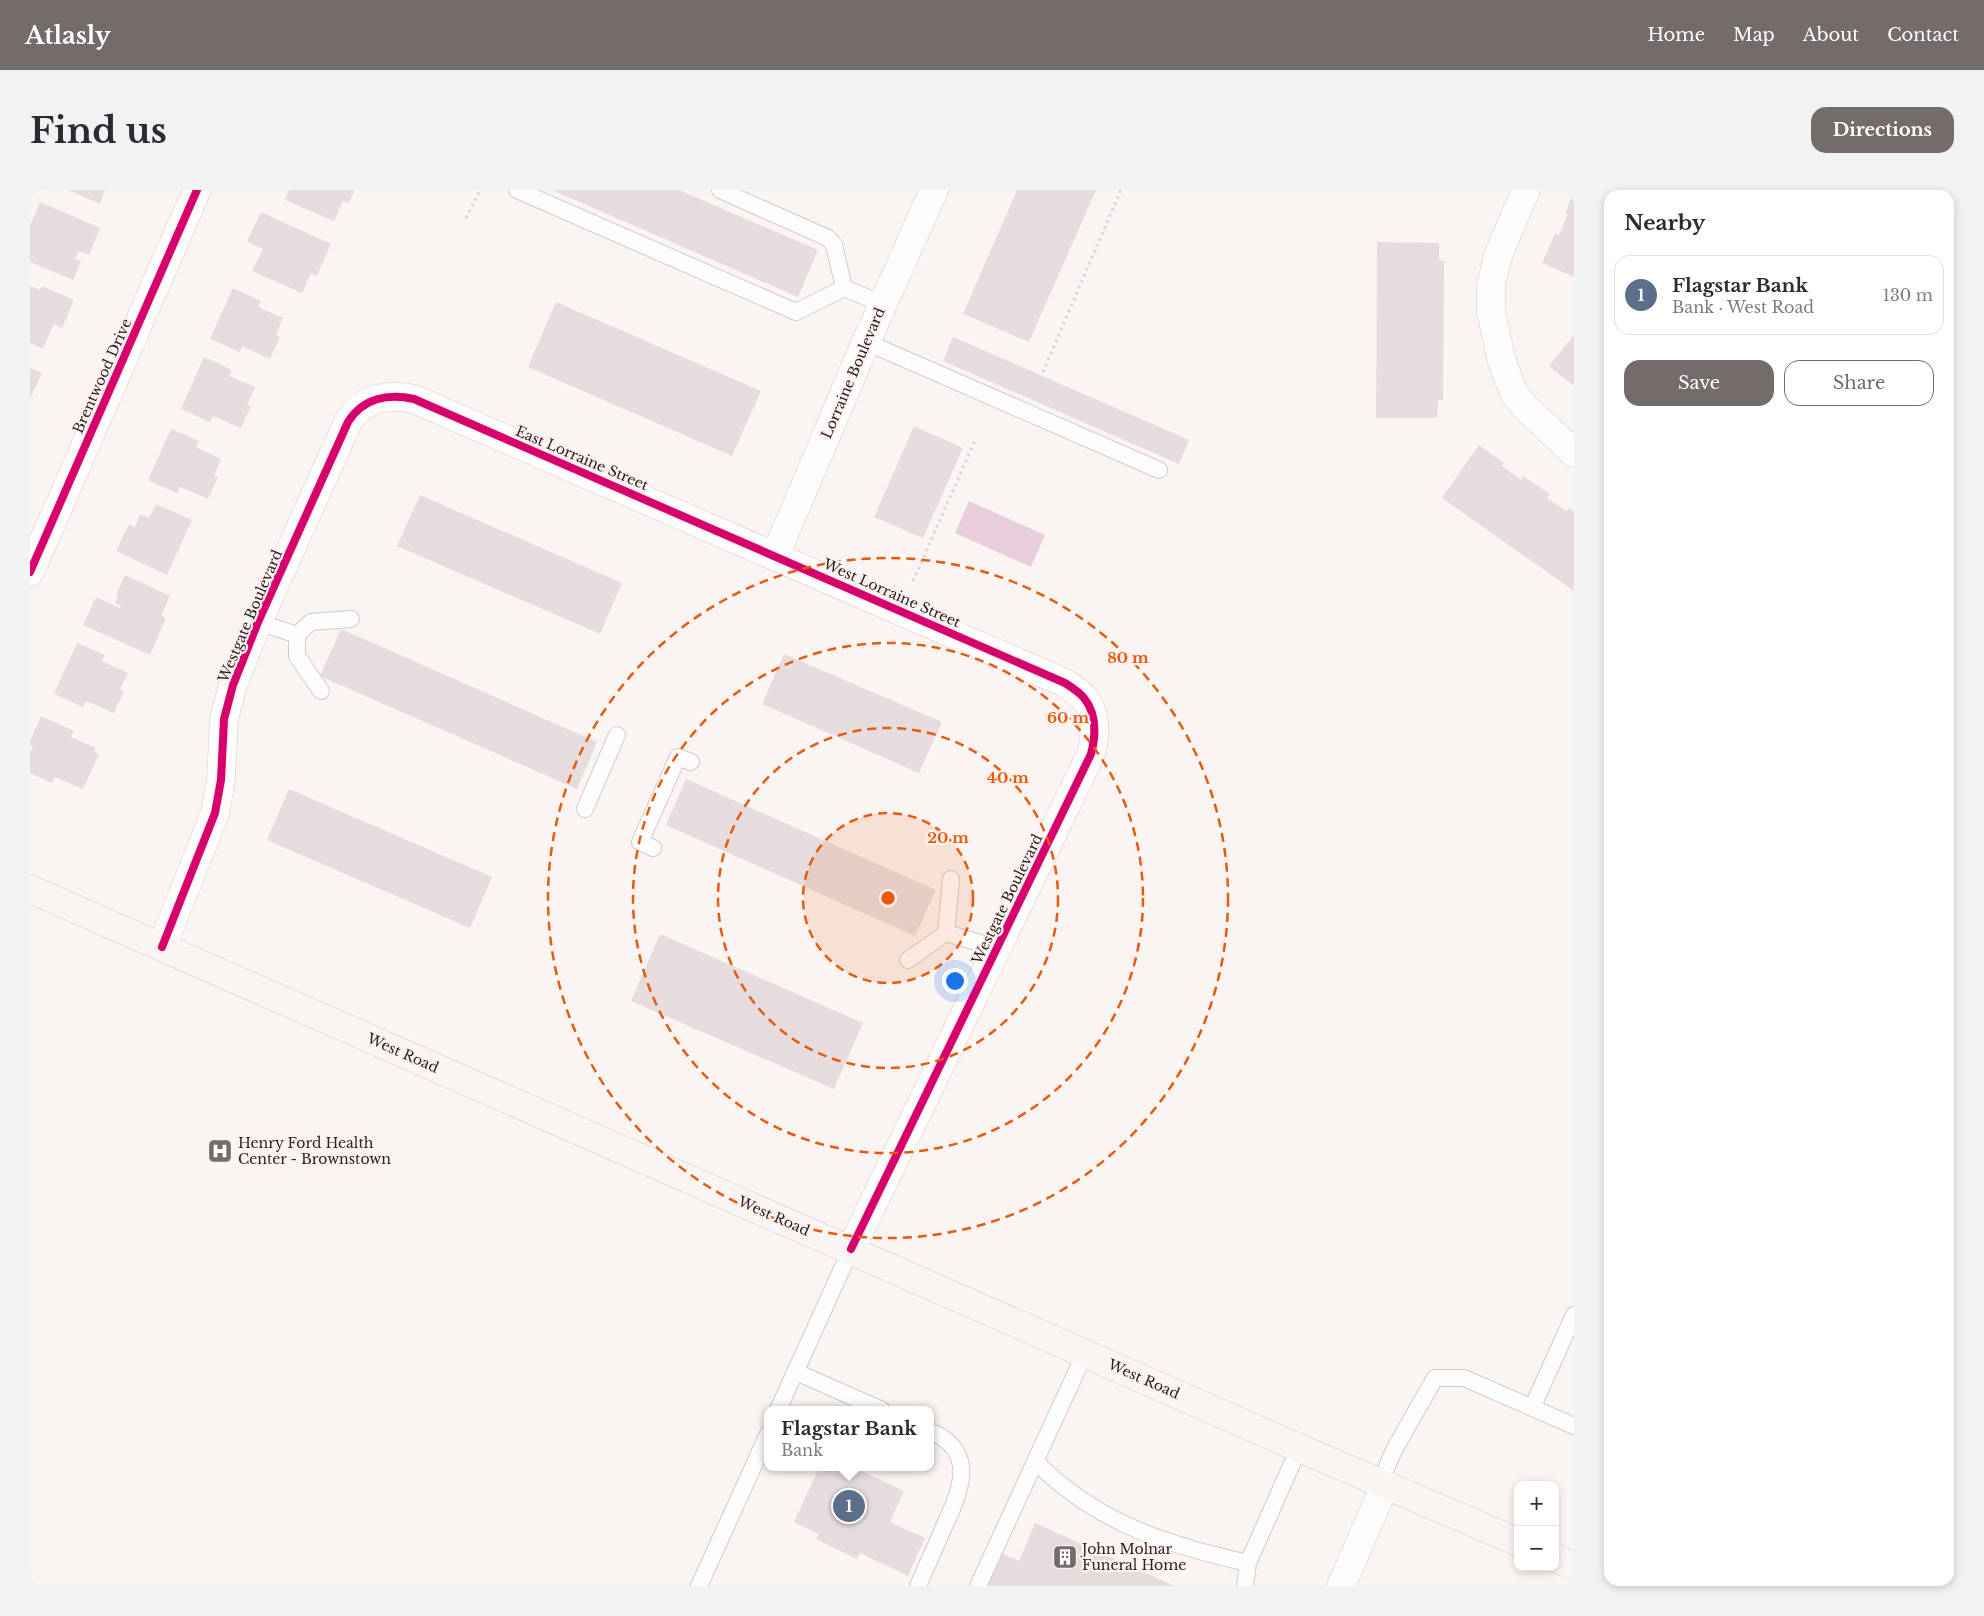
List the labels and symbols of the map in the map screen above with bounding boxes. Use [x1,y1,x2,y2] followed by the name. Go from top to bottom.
[817,304,889,441] street label: Lorraine Boulevard
[69,316,135,436] street label: Brentwood Drive
[513,422,652,494] street label: East Lorraine Street
[214,546,286,686] street label: Westgate Boulevard
[820,554,964,632] street label: West Lorraine Street
[1107,648,1149,667] text: 80 m
[1047,708,1089,727] text: 60 m
[987,768,1029,787] text: 40 m
[927,828,969,847] text: 20 m
[967,831,1047,968] street label: Westgate Boulevard
[879,889,897,907] centre of rings
[942,968,968,994] your location
[364,1029,442,1077] street label: West Road
[238,1134,391,1168] place label: Henry Ford Health Center - Brownstown
[207,1138,233,1164] hospital icon: Henry Ford Health Center - Brownstown
[735,1192,813,1240] street label: West Road
[1105,1355,1183,1403] street label: West Road
[833,1487,865,1525] pin: 1
[1080,1540,1186,1574] place label: John Molnar Funeral Home
[1052,1544,1078,1570] building icon: John Molnar Funeral Home

